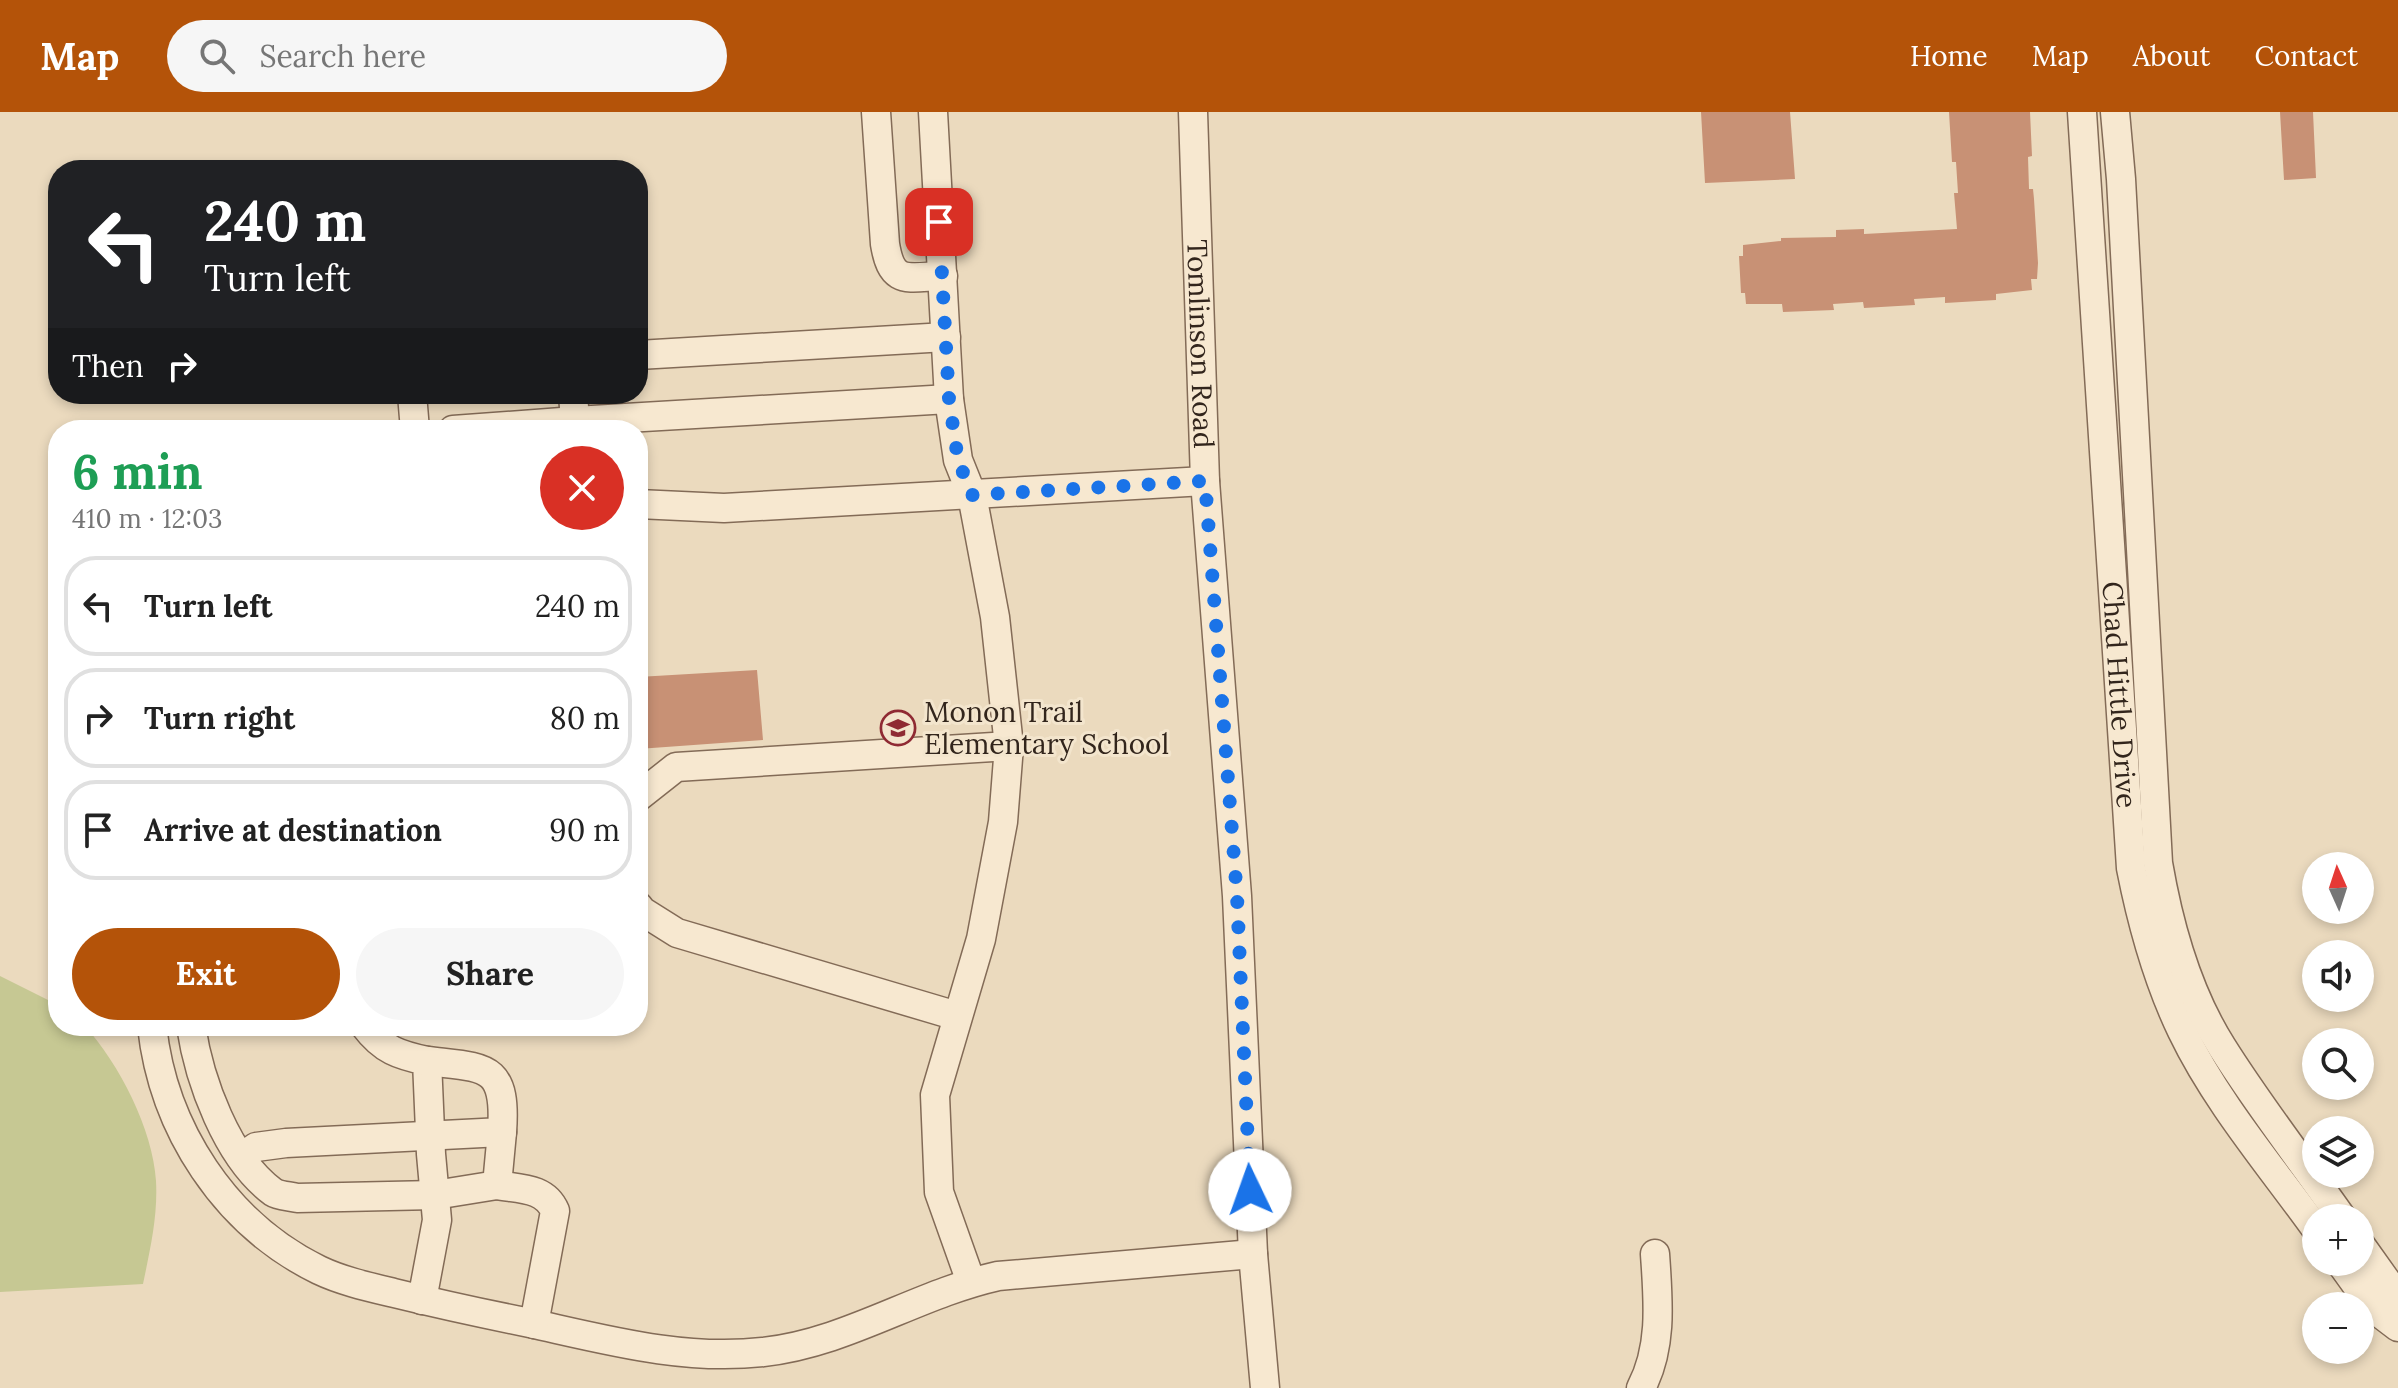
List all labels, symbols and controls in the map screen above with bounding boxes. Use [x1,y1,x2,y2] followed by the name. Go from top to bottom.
[167,20,727,92] search box
[40,32,119,80] text: Map
[195,34,239,78] icon: search
[259,37,426,75] text: Search here
[1910,38,1988,74] text: Home
[2032,38,2089,74] text: Map
[2133,38,2210,74] text: About
[2254,38,2358,74] text: Contact
[204,185,366,256] text: 240 m
[905,188,973,256] pin
[72,192,176,296] icon: left
[917,200,961,244] icon: arrive
[1179,239,1222,449] street label: Tomlinson Road
[204,255,351,301] text: Turn left
[160,344,204,388] icon: right
[72,347,144,385] text: Then
[72,441,203,502] text: 6 min
[540,446,624,530] button: close
[72,502,223,535] text: 410 m · 12:03
[2094,580,2145,809] street label: Chad Hittle Drive
[76,584,120,628] icon: left
[144,587,272,625] text: Turn left
[535,587,620,625] text: 240 m
[924,694,1169,762] place label: Monon Trail Elementary School
[76,696,120,740] icon: right
[144,699,295,737] text: Turn right
[550,699,620,737] text: 80 m
[879,709,917,747] school or university icon: Monon Trail Elementary School
[76,808,120,852] icon: arrive
[144,811,442,849] text: Arrive at destination
[549,811,620,849] text: 90 m
[2302,852,2374,924] north arrow
[2302,852,2374,1364] map controls
[72,928,340,1020] button: Exit
[356,928,624,1020] button: Share
[2302,940,2374,1012] button: sound
[2302,1028,2374,1100] button: search
[2302,1116,2374,1188] button: layers
[1208,1148,1292,1232] position arrow
[2302,1204,2374,1276] button: +
[2302,1292,2374,1364] button: −

